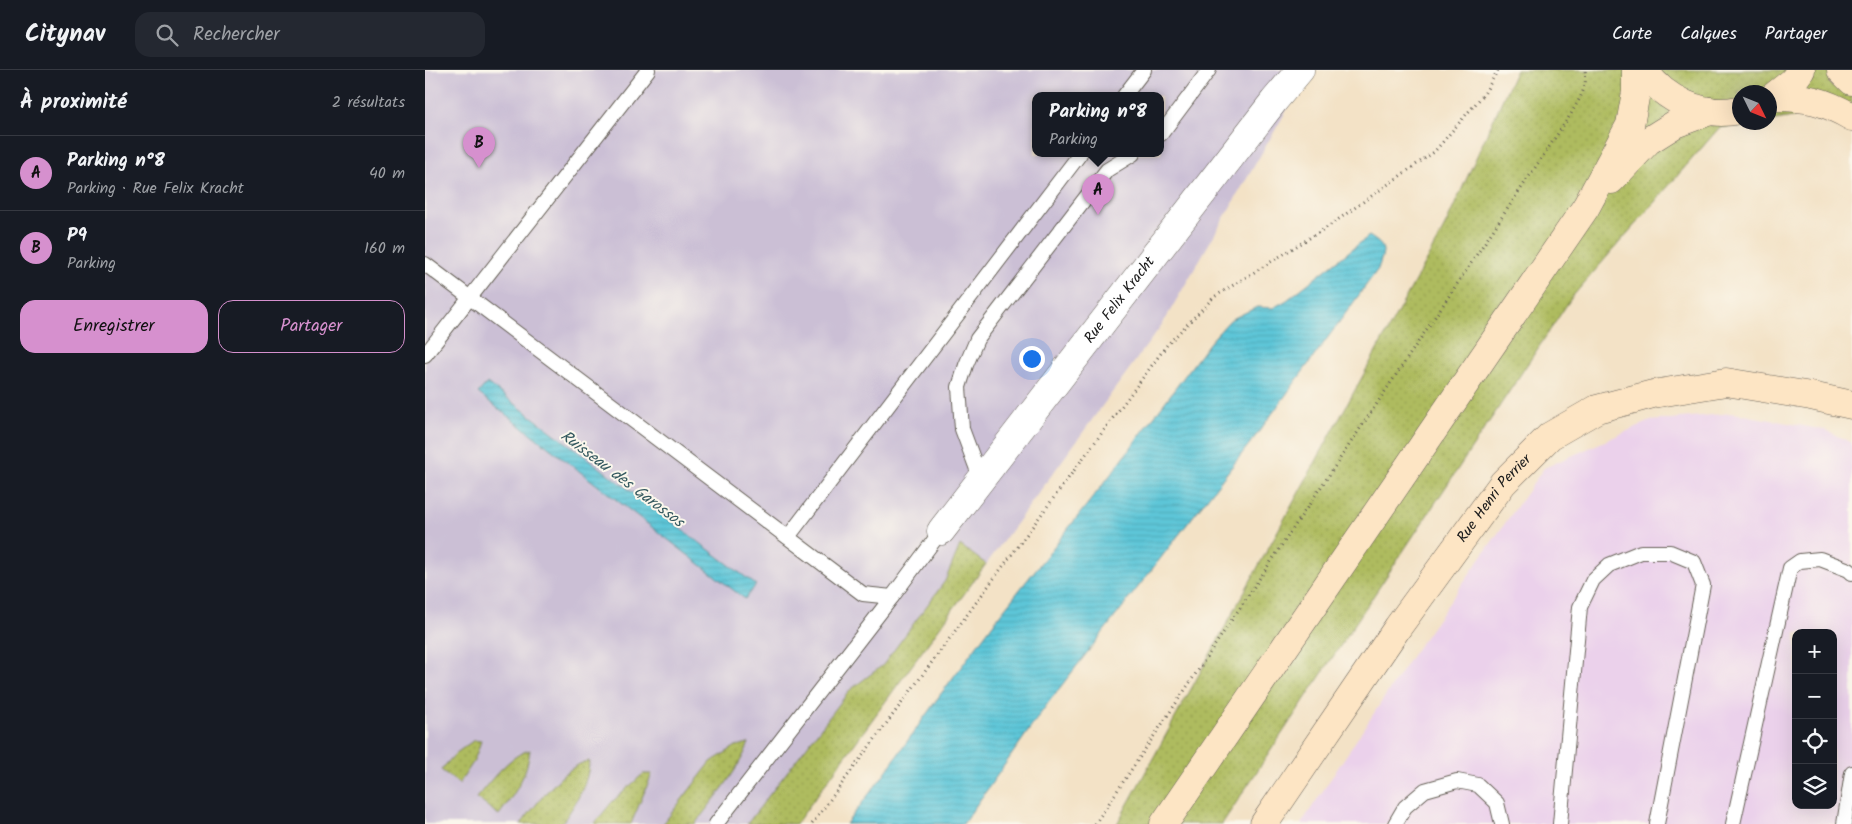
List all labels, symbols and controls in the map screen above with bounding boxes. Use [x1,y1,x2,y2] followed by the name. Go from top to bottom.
[135,12,485,57] search box
[25,15,105,54] text: Citynav
[193,20,280,50] text: Rechercher
[1612,20,1652,49] text: Carte
[1680,20,1737,49] text: Calques
[1765,20,1827,49] text: Partager
[153,21,181,49] icon: search
[1732,85,1777,130] north arrow
[20,86,127,119] text: À proximité
[332,90,405,115] text: 2 résultats
[1032,92,1164,157] popup
[1049,97,1147,127] text: Parking n°8
[463,127,495,168] pin: B
[1049,127,1098,152] text: Parking
[67,146,165,176] text: Parking n°8
[31,161,41,186] text: A
[369,161,405,186] text: 40 m
[1082,174,1114,215] pin: A
[67,176,244,201] text: Parking · Rue Felix Kracht
[67,221,87,251] text: P9
[31,236,41,261] text: B
[364,236,405,261] text: 160 m
[67,251,116,276] text: Parking
[1078,251,1161,349] street label: Rue Felix Kracht
[20,300,208,353] button: Enregistrer
[218,300,405,353] button: Partager
[1019,346,1045,372] your location
[555,424,691,535] water label: Ruisseau des Garossos
[1451,448,1538,548] street label: Rue Henri Perrier
[1792,629,1837,809] map controls
[1792,629,1837,674] button: +
[1792,674,1837,719] button: −
[1792,719,1837,764] button: locate
[1792,764,1837,809] button: layers

